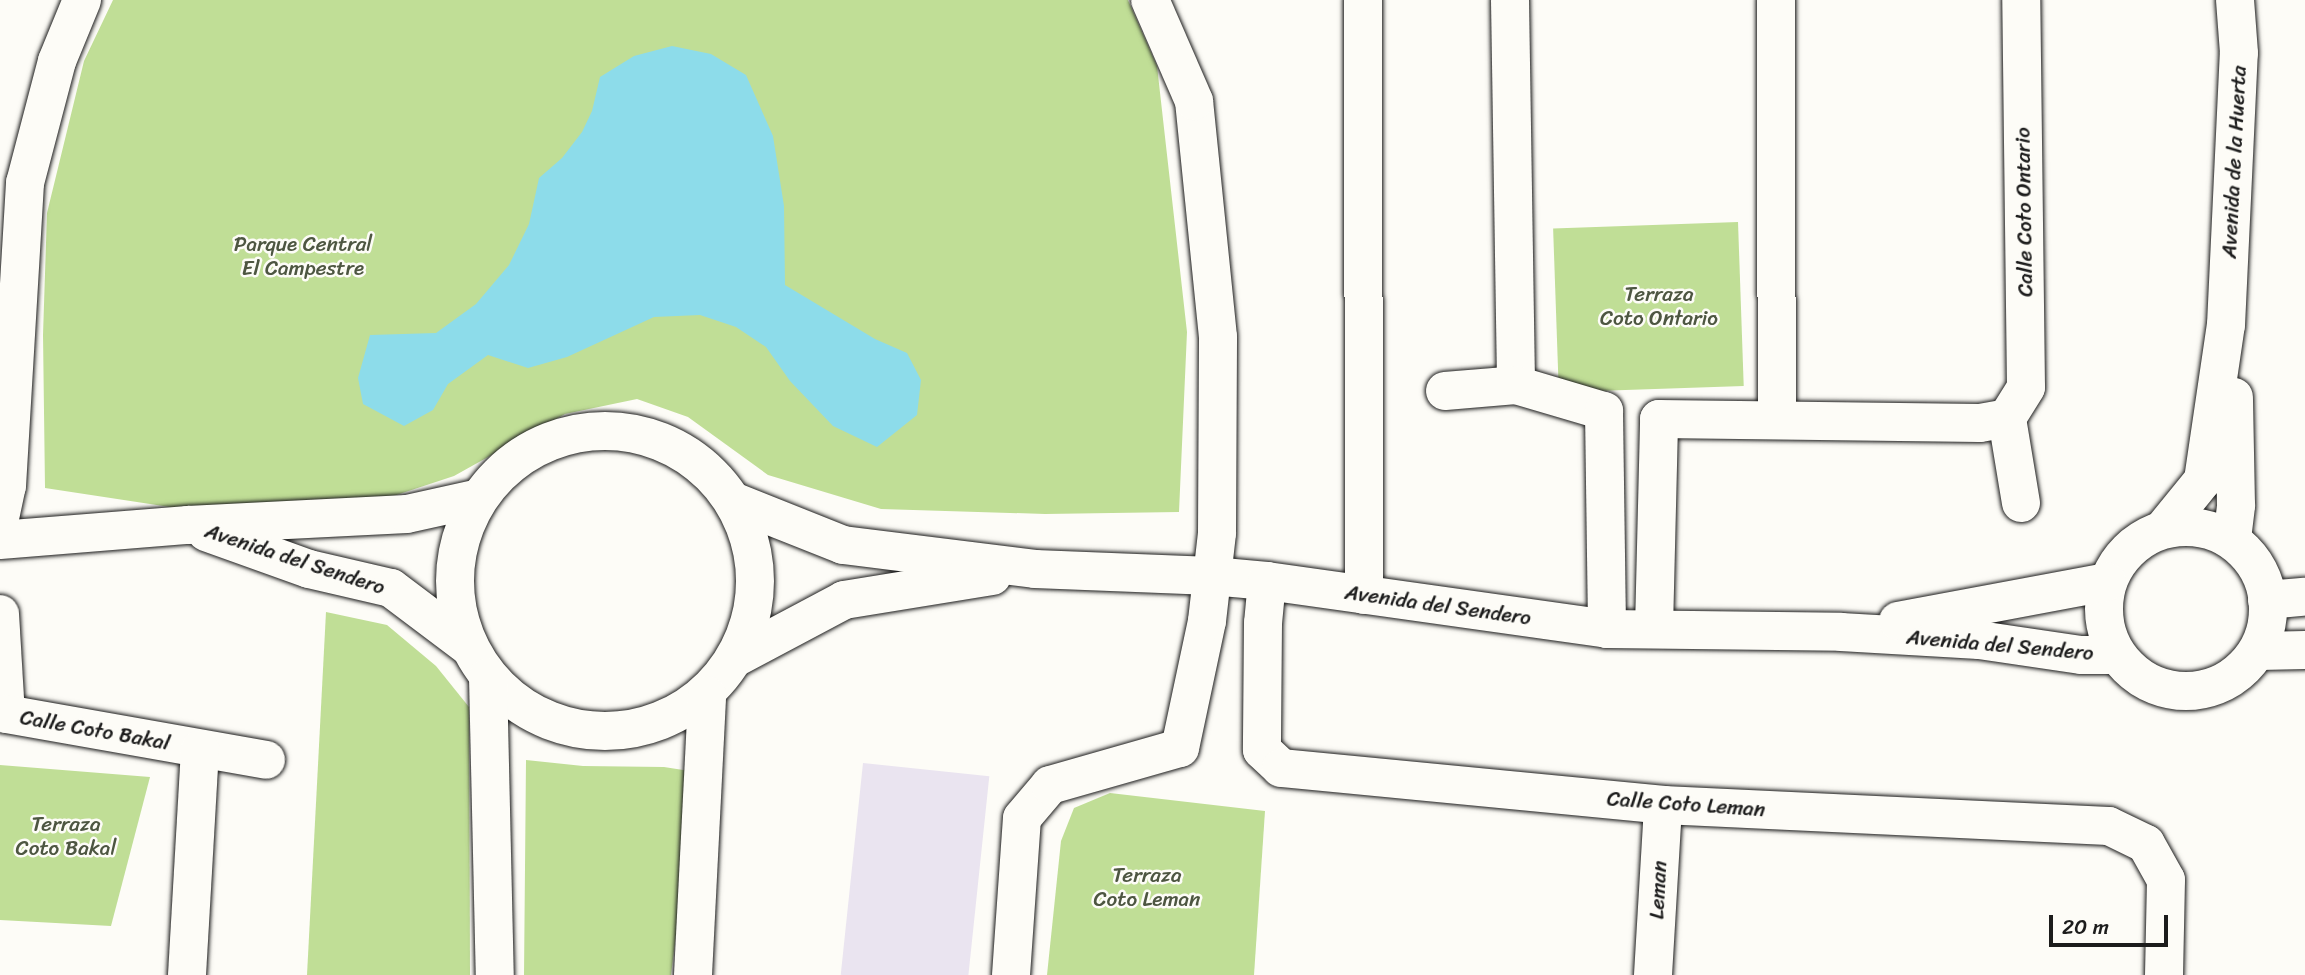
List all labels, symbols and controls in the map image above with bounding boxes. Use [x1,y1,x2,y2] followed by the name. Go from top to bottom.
[2216,65,2252,259] street label: Avenida de la Huerta
[2010,127,2038,297] street label: Calle Coto Ontario
[234,231,372,281] park label: Parque Central El Campestre
[1600,281,1718,331] park label: Terraza Coto Ontario
[202,518,388,600] street label: Avenida del Sendero
[1343,579,1533,631] street label: Avenida del Sendero
[1905,624,2095,666] street label: Avenida del Sendero
[18,704,172,756] street label: Calle Coto Bakal
[1606,786,1766,822] street label: Calle Coto Leman
[16,811,116,861] park label: Terraza Coto Bakal
[1644,860,1672,920] street label: Leman
[1093,862,1201,912] park label: Terraza Coto Leman
[2053,902,2172,946] scale bar
[2062,908,2109,946] text: 20 m

